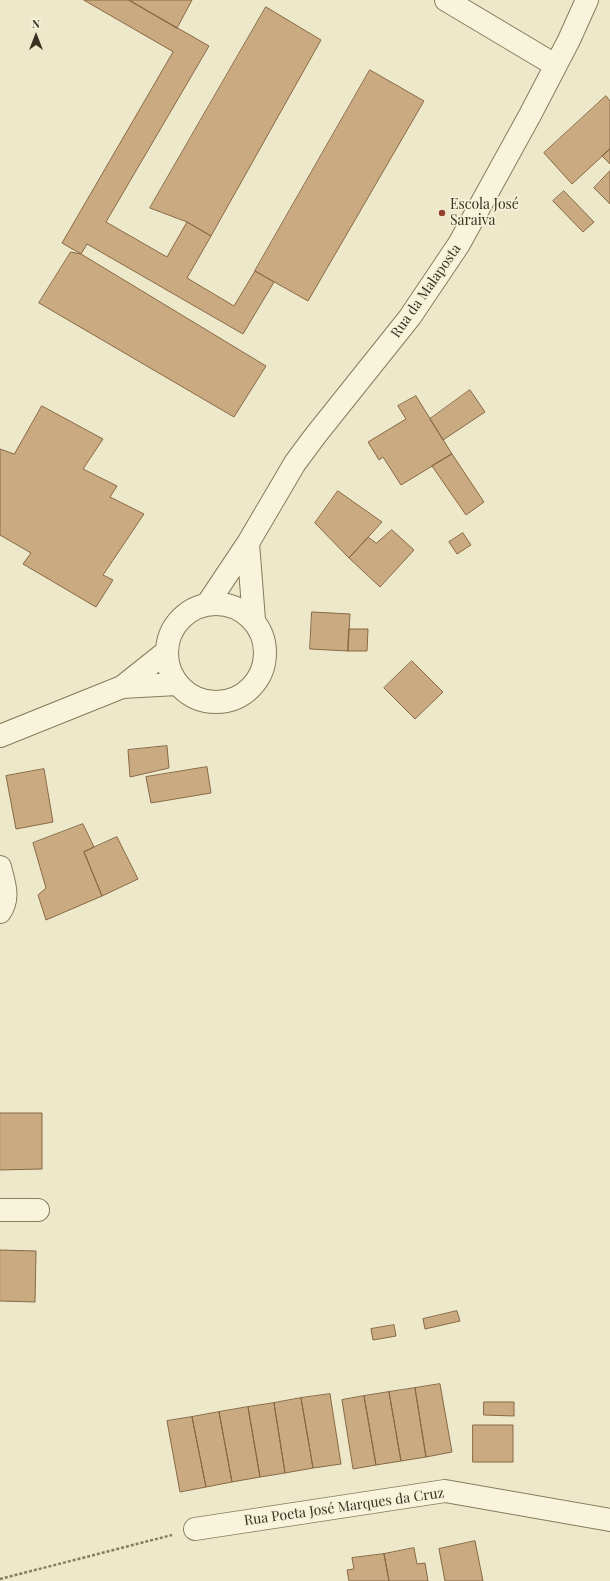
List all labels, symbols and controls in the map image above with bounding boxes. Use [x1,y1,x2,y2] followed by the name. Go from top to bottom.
[16,16,56,56] north arrow
[32,16,40,31] text: N
[450,197,519,230] place label: Escola José Saraiva
[437,208,447,218] marker: Escola José Saraiva
[387,241,465,341] street label: Rua da Malaposta
[243,1485,445,1529] street label: Rua Poeta José Marques da Cruz

